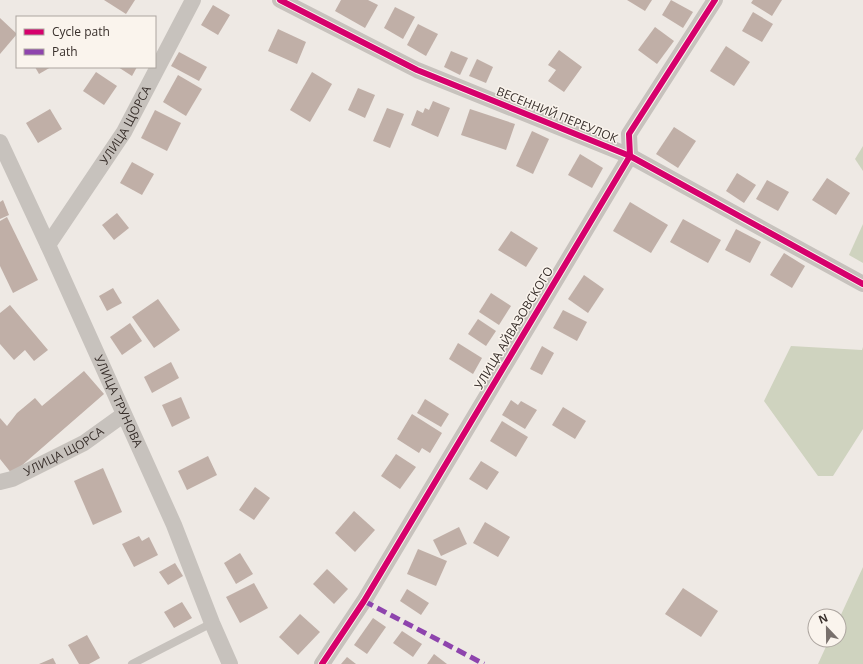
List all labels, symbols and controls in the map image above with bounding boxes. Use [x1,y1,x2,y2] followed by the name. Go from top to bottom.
[16,16,156,68] legend
[52,23,110,40] text: Cycle path
[52,43,78,60] text: Path
[96,82,155,168] street label: УЛИЦА ЩОРСА
[494,82,621,147] street label: ВЕСЕННИЙ ПЕРЕУЛОК
[470,263,557,392] street label: УЛИЦА АЙВАЗОВСКОГО
[91,352,147,450] street label: УЛИЦА ТРУНОВА
[21,422,107,480] street label: УЛИЦА ЩОРСА
[807,608,847,648] north arrow
[816,610,830,627] text: N

